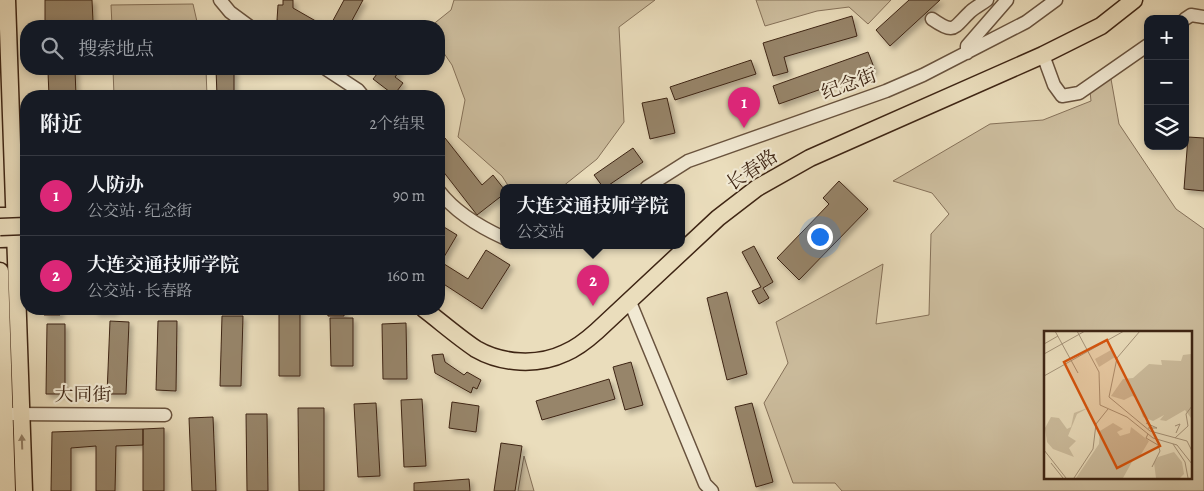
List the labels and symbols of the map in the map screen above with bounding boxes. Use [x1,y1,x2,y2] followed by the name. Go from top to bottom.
[818,62,880,106] street label: 纪念街
[728,87,760,128] pin: 1
[721,143,783,197] street label: 长春路
[807,224,833,250] your location
[577,265,609,306] pin: 2
[1044,331,1192,478] inset map
[54,382,112,408] street label: 大同街
[18,434,26,450] one-way arrow

